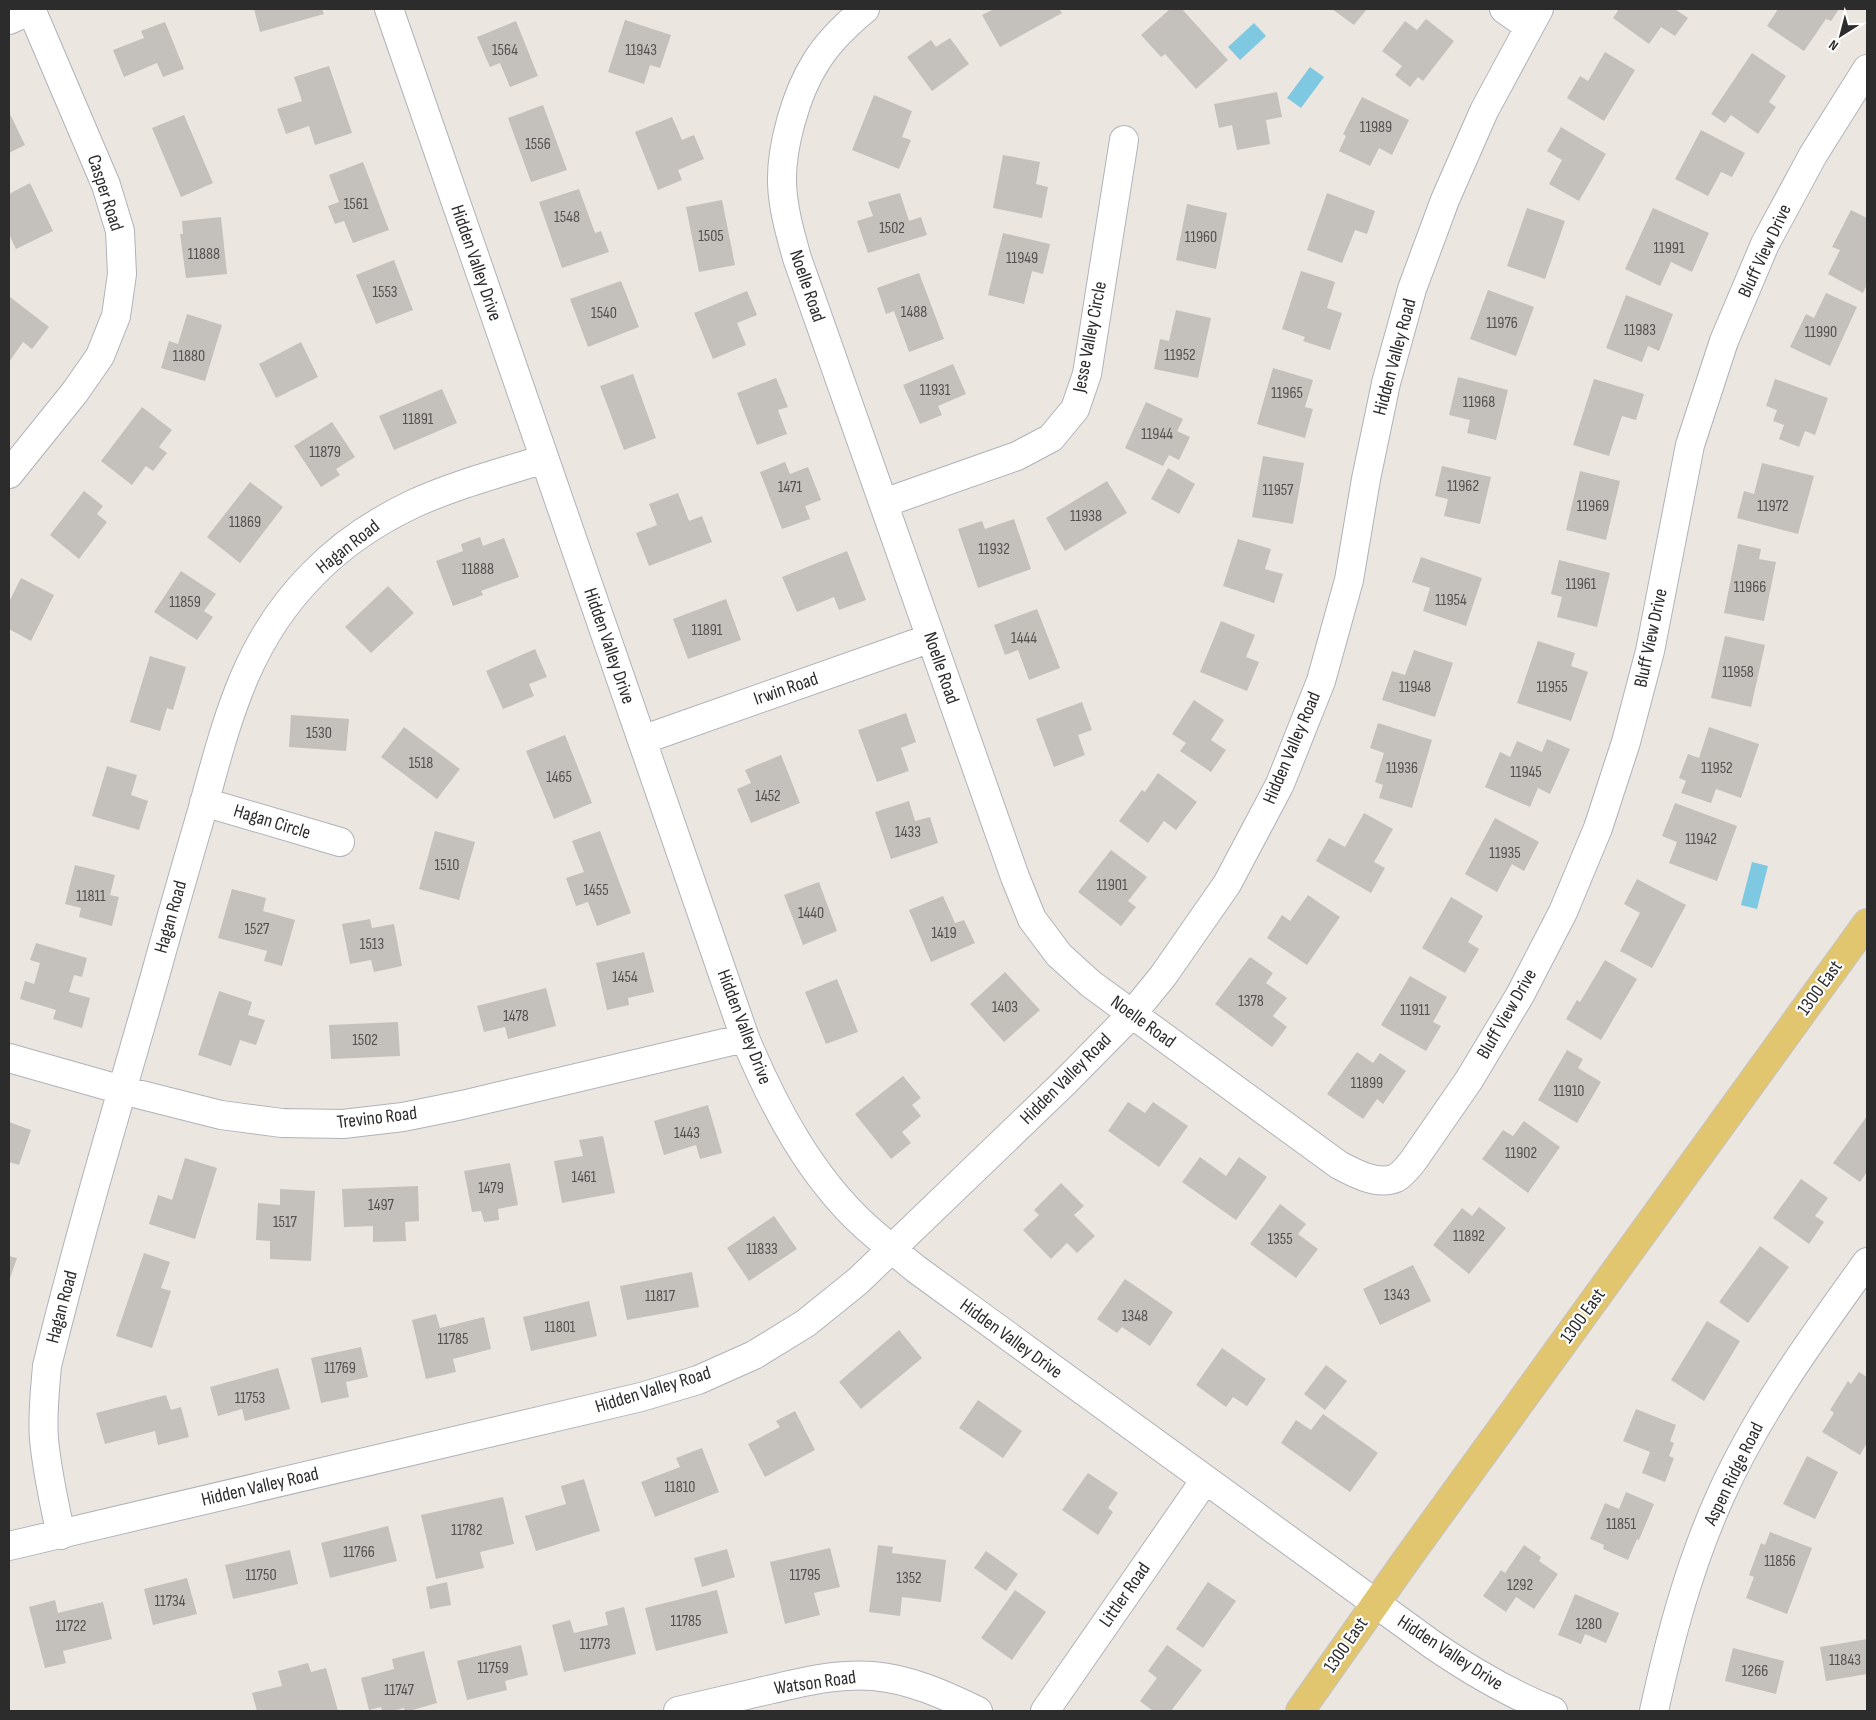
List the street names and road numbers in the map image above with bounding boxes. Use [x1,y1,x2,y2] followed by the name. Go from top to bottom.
[82,152,128,234] street label: Casper Road
[1733,201,1797,301] street label: Bluff View Drive
[445,202,507,324] street label: Hidden Valley Drive
[784,247,830,325] street label: Noelle Road
[1068,280,1112,395] street label: Jesse Valley Circle
[1368,296,1422,418] street label: Hidden Valley Road
[312,515,384,579] street label: Hagan Road
[578,585,640,707] street label: Hidden Valley Drive
[1629,587,1673,689] street label: Bluff View Drive
[918,629,964,707] street label: Noelle Road
[751,667,821,711] street label: Irwin Road
[1258,688,1326,808] street label: Hidden Valley Road
[231,799,313,845] street label: Hagan Circle
[150,878,192,956] street label: Hagan Road
[1792,956,1848,1020] street label: 1300 East
[1472,965,1542,1063] street label: Bluff View Drive
[712,966,776,1088] street label: Hidden Valley Drive
[1106,991,1180,1053] street label: Noelle Road
[1016,1029,1116,1129] street label: Hidden Valley Road
[336,1102,418,1134] street label: Trevino Road
[41,1268,83,1346] street label: Hagan Road
[1555,1284,1611,1348] street label: 1300 East
[955,1294,1067,1384] street label: Hidden Valley Drive
[592,1362,714,1418] street label: Hidden Valley Road
[1699,1419,1769,1530] street label: Aspen Ridge Road
[199,1462,321,1512] street label: Hidden Valley Road
[1095,1558,1155,1632] street label: Littler Road
[1393,1610,1507,1696] street label: Hidden Valley Drive
[1319,1613,1373,1677] street label: 1300 East
[773,1666,857,1700] street label: Watson Road

